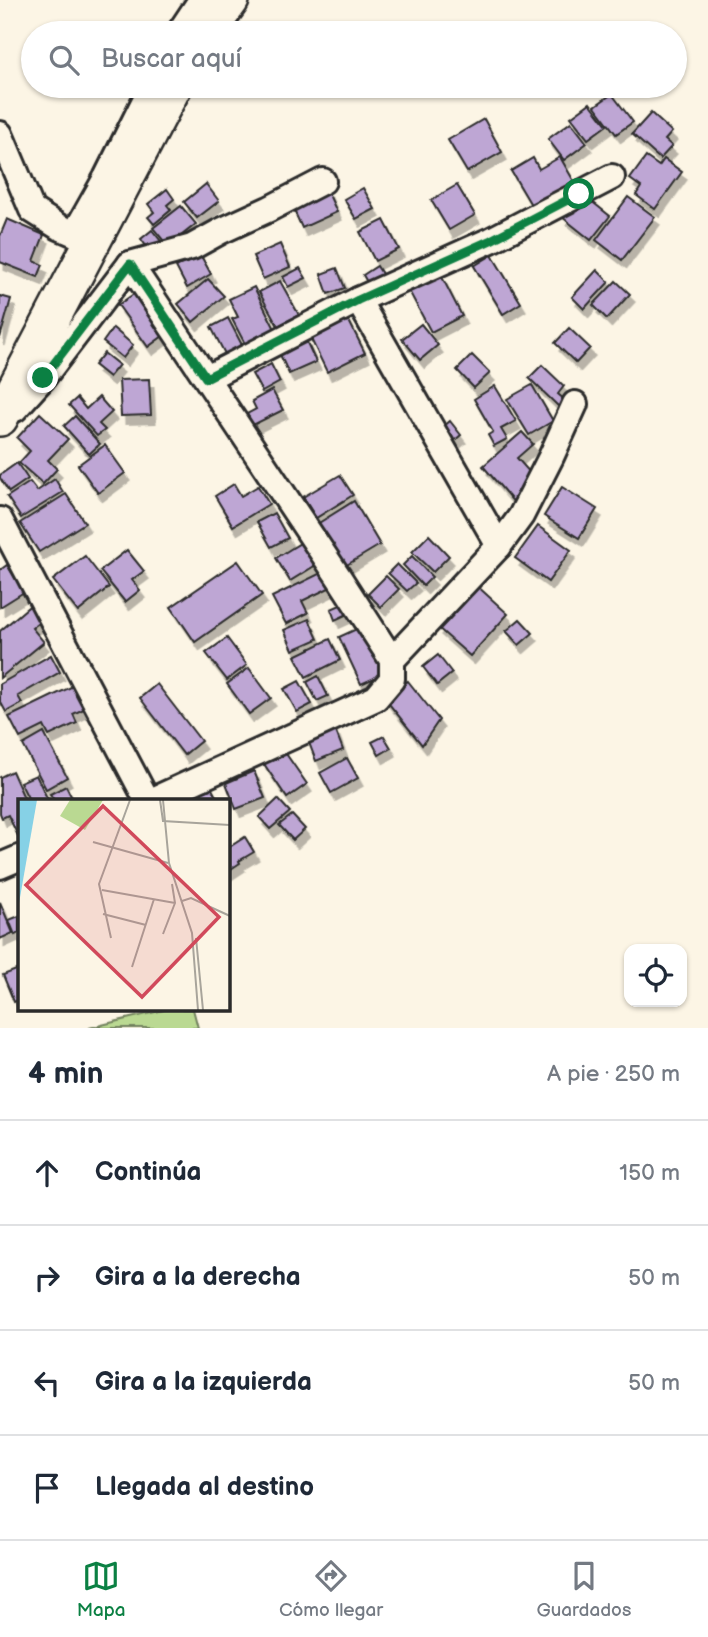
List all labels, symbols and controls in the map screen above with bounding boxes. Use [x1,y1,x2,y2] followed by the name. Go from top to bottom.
[21,21,687,98] search box
[45,41,83,79] icon: search
[101,44,242,75] text: Buscar aquí
[563,178,594,209] route start
[27,362,58,393] route end
[18,799,229,1010] inset map
[624,944,687,1007] map controls
[624,944,687,1007] button: locate
[28,1056,103,1092] text: 4 min
[547,1060,680,1088] text: A pie · 250 m
[28,1154,66,1192] icon: ahead
[95,1157,202,1188] text: Continúa
[619,1159,680,1187] text: 150 m
[28,1259,66,1297] icon: right
[95,1262,301,1293] text: Gira a la derecha
[628,1264,680,1292] text: 50 m
[28,1364,66,1402] icon: left
[95,1367,312,1398] text: Gira a la izquierda
[628,1369,680,1397] text: 50 m
[28,1469,66,1507] icon: arrive
[95,1472,314,1503] text: Llegada al destino
[77,1557,126,1622] tab: Mapa
[279,1557,383,1622] tab: Cómo llegar
[537,1557,631,1622] tab: Guardados

